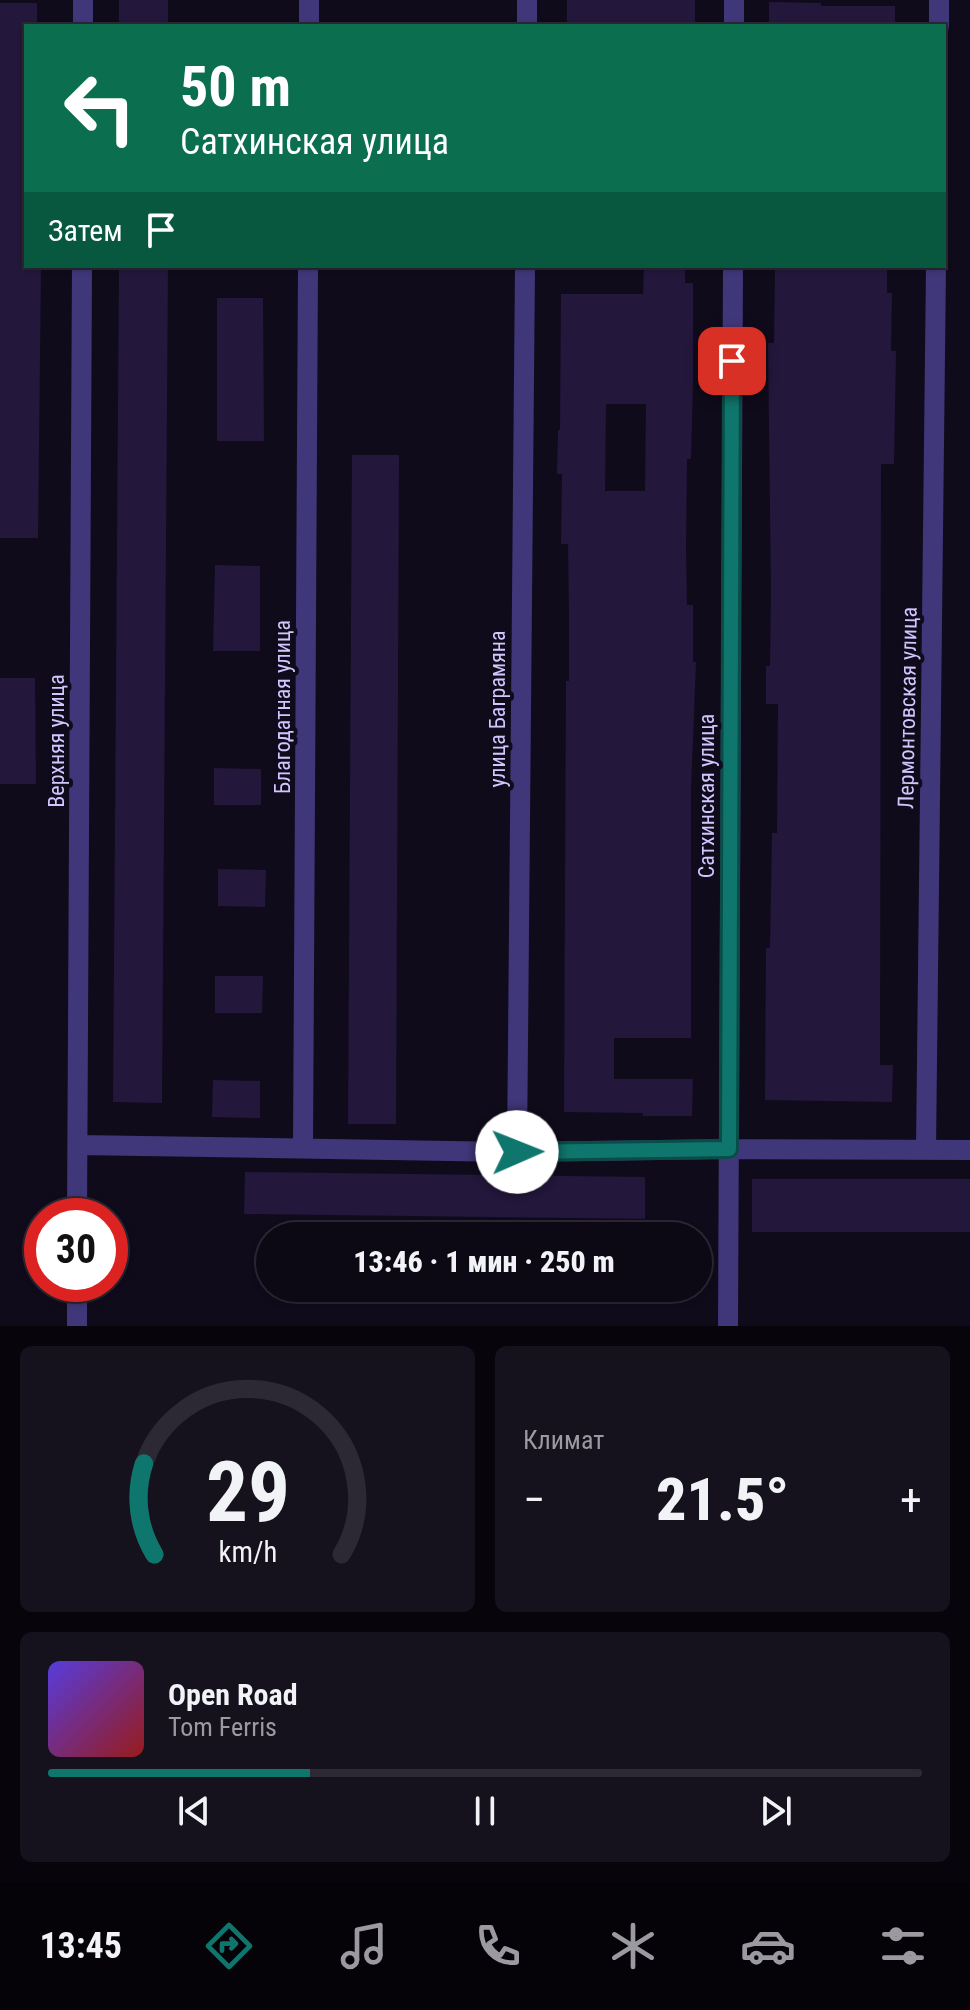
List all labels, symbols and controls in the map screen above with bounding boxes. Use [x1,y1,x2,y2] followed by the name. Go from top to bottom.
[180,54,291,120] text: 50 m
[48,56,152,160] icon: left
[180,121,449,163] text: Сатхинская улица
[139,208,183,252] icon: arrive
[48,213,123,248] text: Затем
[698,327,766,395] pin
[710,339,754,383] icon: arrive
[893,607,922,809] street label: Лермонтовская улица
[270,620,295,794] street label: Благодатная улица
[485,630,510,788] street label: улица Баграмяна
[44,674,69,808] street label: Верхняя улица
[694,714,719,878] street label: Сатхинская улица
[475,1110,559,1194] position arrow
[24,1198,128,1302] speed limit sign: 30
[353,1244,615,1279] text: 13:46 · 1 мин · 250 m
[523,1425,604,1455] text: Климат
[205,1444,290,1541] text: 29
[656,1464,789,1535] text: 21.5°
[523,1474,545,1526] text: −
[900,1474,922,1526] text: +
[218,1535,277,1569] text: km/h
[168,1677,298,1712] text: Open Road
[168,1712,277,1742] text: Tom Ferris
[172,1789,216,1833] icon: previous
[463,1789,507,1833] icon: pause
[754,1789,798,1833] icon: next
[201,1918,257,1974] icon: directions
[336,1918,392,1974] icon: music
[470,1918,526,1974] icon: phone
[605,1918,661,1974] icon: climate
[740,1918,796,1974] icon: car
[875,1918,931,1974] icon: filters
[39,1925,122,1967] text: 13:45

